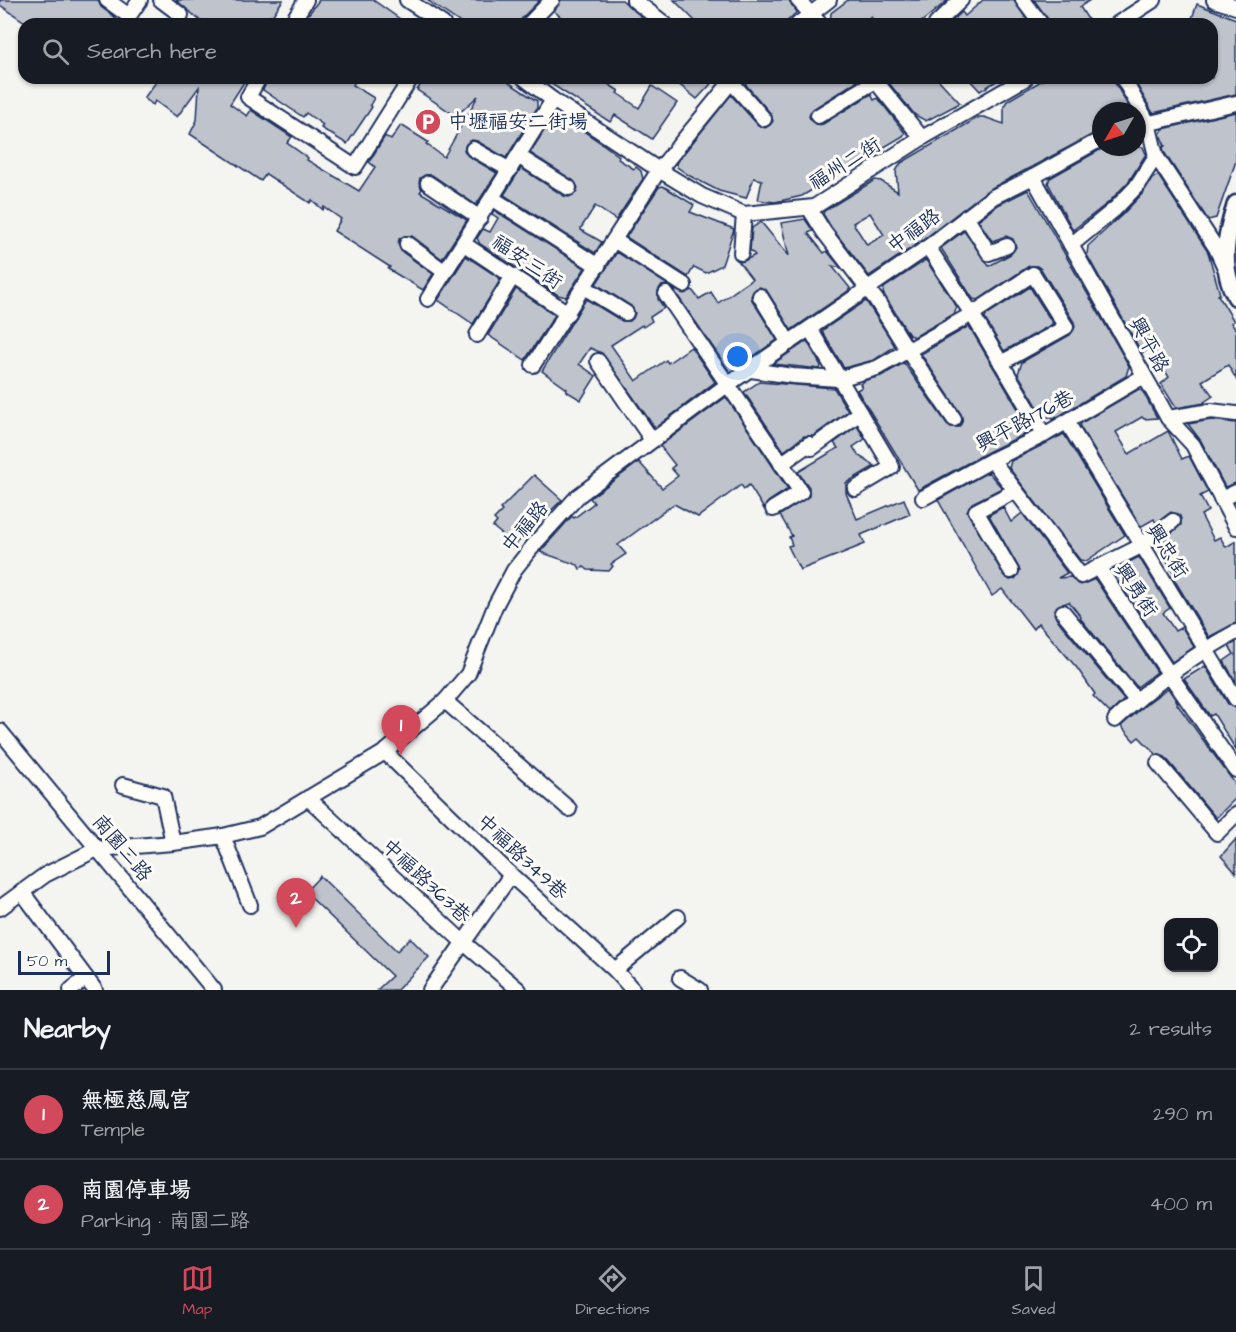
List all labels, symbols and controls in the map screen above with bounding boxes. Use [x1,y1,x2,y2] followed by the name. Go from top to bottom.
[18,18,1218,84] search box
[39,35,72,68] icon: search
[87,36,217,67] text: Search here
[1092,102,1146,156] north arrow
[413,107,443,137] parking icon: 中壢福安二街場
[448,108,588,136] place label: 中壢福安二街場
[804,131,886,197] street label: 福州二街
[882,201,947,260] street label: 中福路
[486,228,568,296] street label: 福安三街
[1122,312,1176,379] street label: 興平路
[723,342,752,371] your location
[971,383,1080,459] street label: 興平路176巷
[495,494,556,559] street label: 中福路
[1139,518,1195,584] street label: 興忠街
[1108,557,1164,623] street label: 興勇街
[382,706,420,755] pin: 1
[470,807,574,907] street label: 中福路349巷
[86,808,159,888] street label: 南園二路
[375,832,478,930] street label: 中福路363巷
[276,878,316,928] pin: 2
[1164,918,1218,972] map controls
[1164,918,1218,972] button: locate
[18,948,110,976] scale bar
[27,950,67,972] text: 50 m
[24,1011,111,1047] text: Nearby
[1129,1015,1212,1043] text: 2 results
[81,1085,191,1116] text: 無極慈鳳宮
[42,1100,45,1128] text: 1
[1153,1100,1212,1128] text: 290 m
[81,1116,145,1144] text: Temple
[81,1175,191,1206] text: 南園停車場
[38,1190,49,1218] text: 2
[1150,1190,1212,1218] text: 400 m
[81,1207,249,1235] text: Parking · 南園二路
[181,1262,214,1320] tab: Map
[576,1262,650,1320] tab: Directions
[1012,1262,1055,1320] tab: Saved

